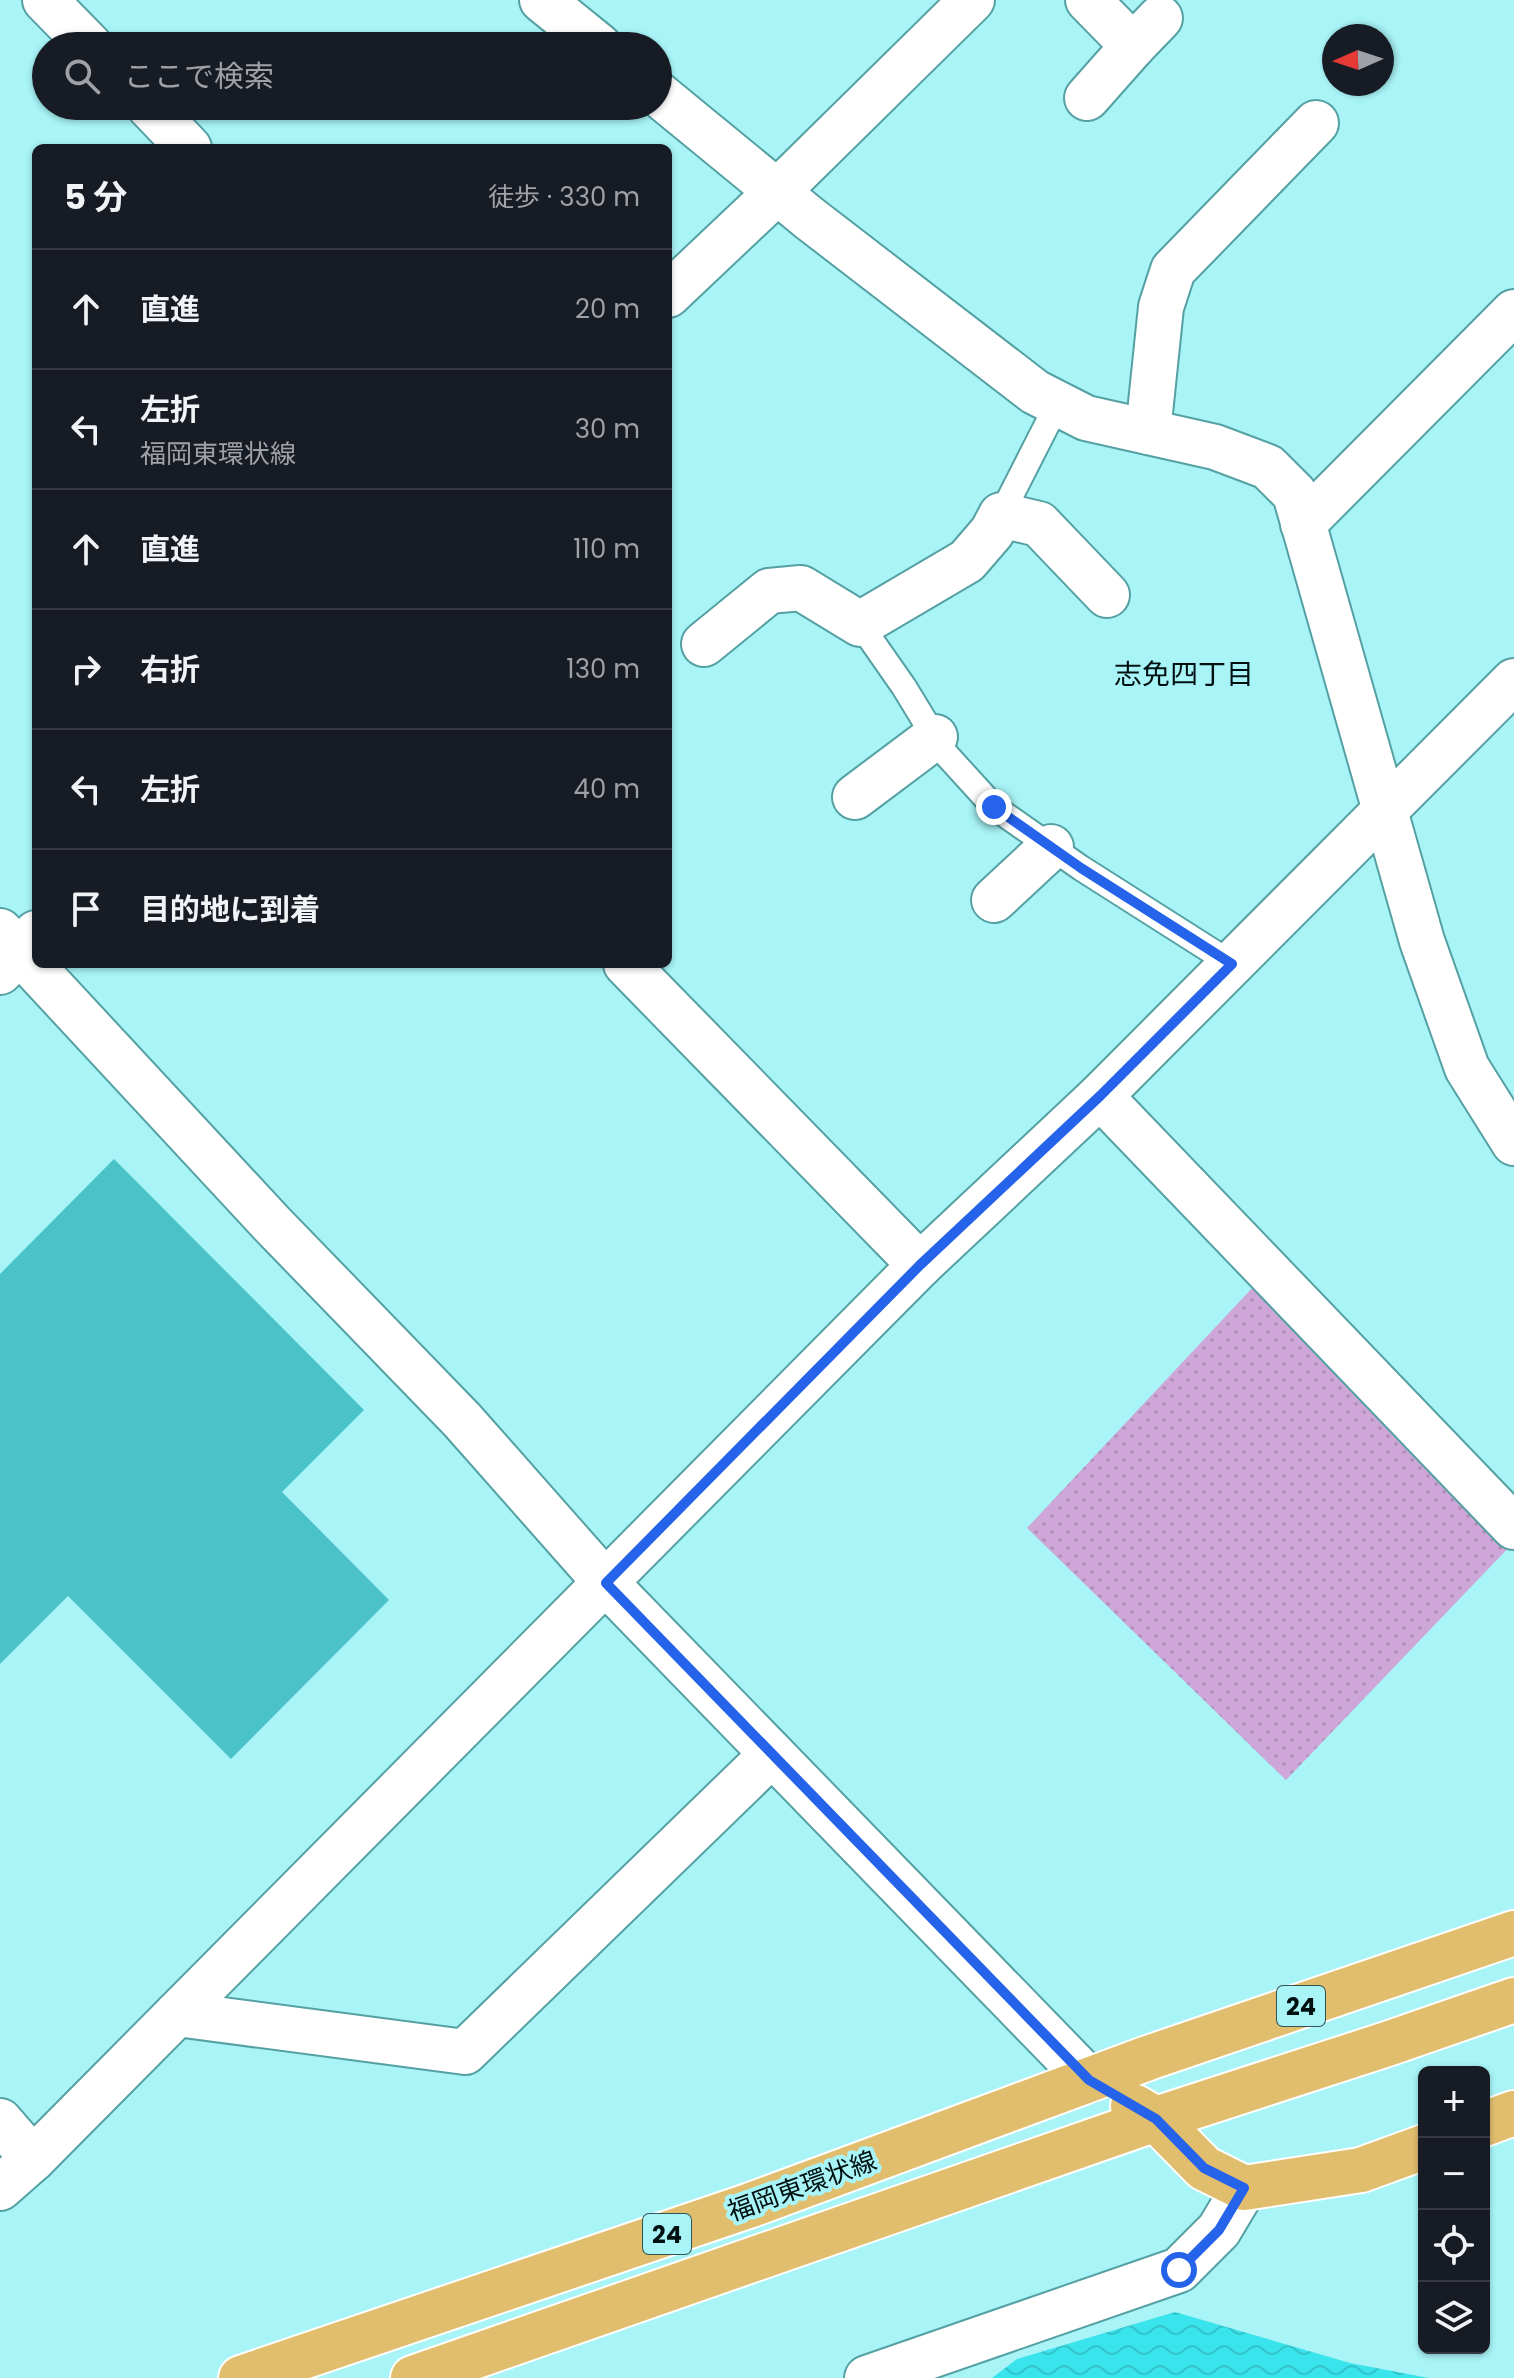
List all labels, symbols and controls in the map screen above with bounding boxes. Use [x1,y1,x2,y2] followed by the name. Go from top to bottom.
[1322,24,1394,96] north arrow
[32,32,672,120] search box
[60,54,104,98] icon: search
[124,55,274,98] text: ここで検索
[64,173,127,221] text: 5 分
[488,179,640,215] text: 徒歩 · 330 m
[64,287,108,331] icon: ahead
[140,288,200,331] text: 直進
[575,291,640,327] text: 20 m
[140,388,200,431] text: 左折
[64,407,108,451] icon: left
[575,411,640,447] text: 30 m
[140,436,296,472] text: 福岡東環状線
[64,527,108,571] icon: ahead
[140,528,200,571] text: 直進
[573,531,640,567] text: 110 m
[64,647,108,691] icon: right
[140,648,200,691] text: 右折
[566,651,640,687] text: 130 m
[1114,655,1254,694] district label: 志免四丁目
[64,767,108,811] icon: left
[140,768,200,811] text: 左折
[574,771,640,807] text: 40 m
[976,789,1012,825] route end
[64,887,108,931] icon: arrive
[140,888,320,931] text: 目的地に到着
[1277,1986,1325,2026] road number: 24
[1418,2066,1490,2354] map controls
[1418,2066,1490,2138] button: +
[1418,2138,1490,2210] button: −
[723,2142,881,2230] street label: 福岡東環状線
[1418,2210,1490,2282] button: locate
[643,2214,691,2254] road number: 24
[1161,2252,1197,2288] route start
[1418,2282,1490,2354] button: layers

